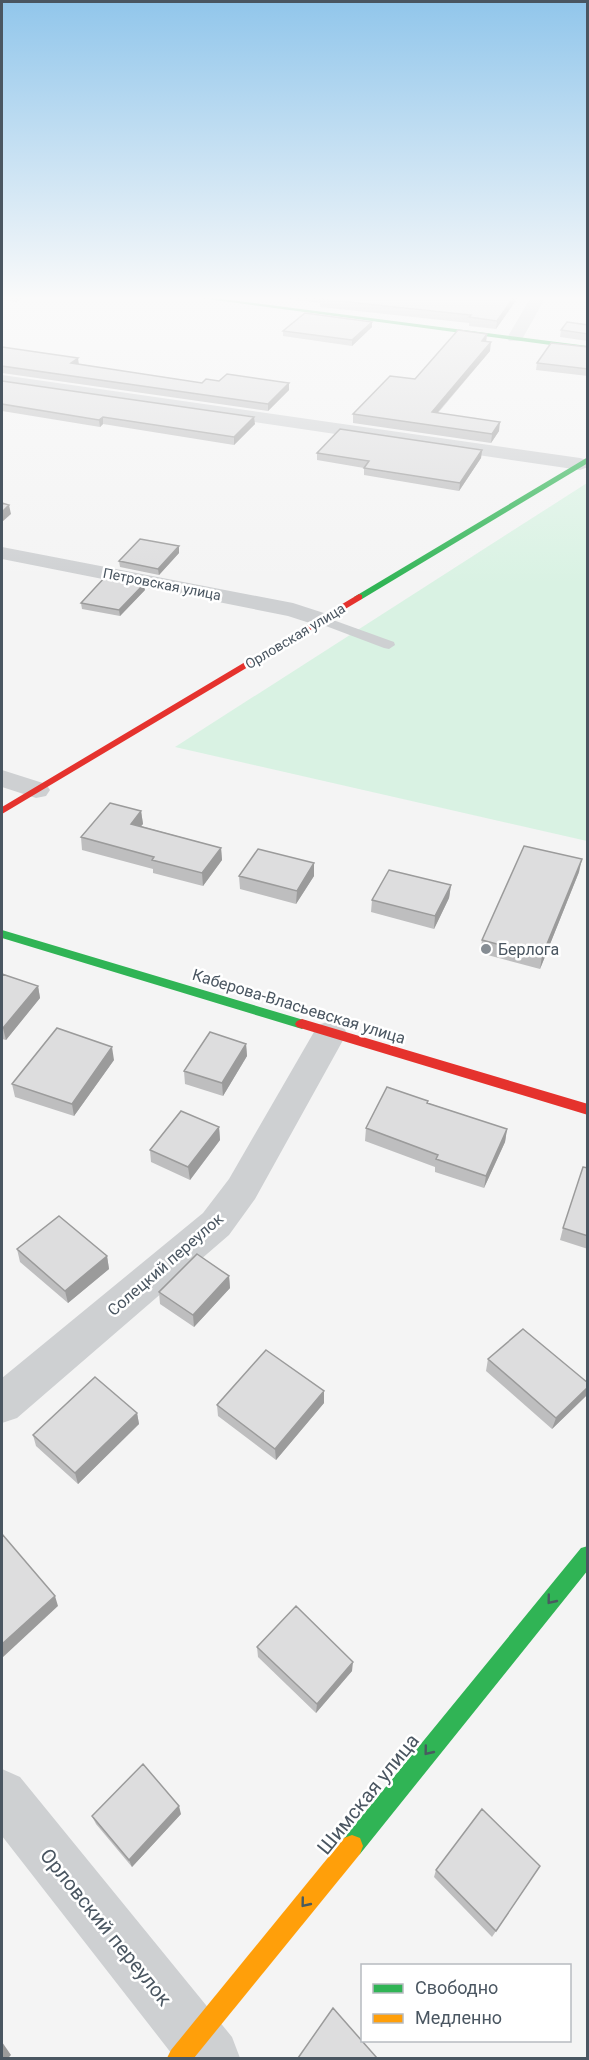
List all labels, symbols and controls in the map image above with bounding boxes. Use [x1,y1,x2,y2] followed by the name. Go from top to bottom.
[102,565,222,603] street label: Петровская улица
[242,600,348,672] street label: Орловская улица
[498,940,559,959] place label: Берлога
[479,942,493,956] marker: Берлога
[190,965,408,1048] street label: Каберова-Власьевская улица
[104,1209,227,1320] street label: Солецкий переулок
[547,1593,558,1604] one-way arrow
[312,1729,424,1859] street label: Шимская улица
[424,1745,435,1756] one-way arrow
[35,1844,177,2011] street label: Орловский переулок
[301,1896,312,1907] one-way arrow
[361,1964,571,2042] legend
[415,1977,498,1998] text: Свободно
[415,2007,502,2028] text: Медленно

